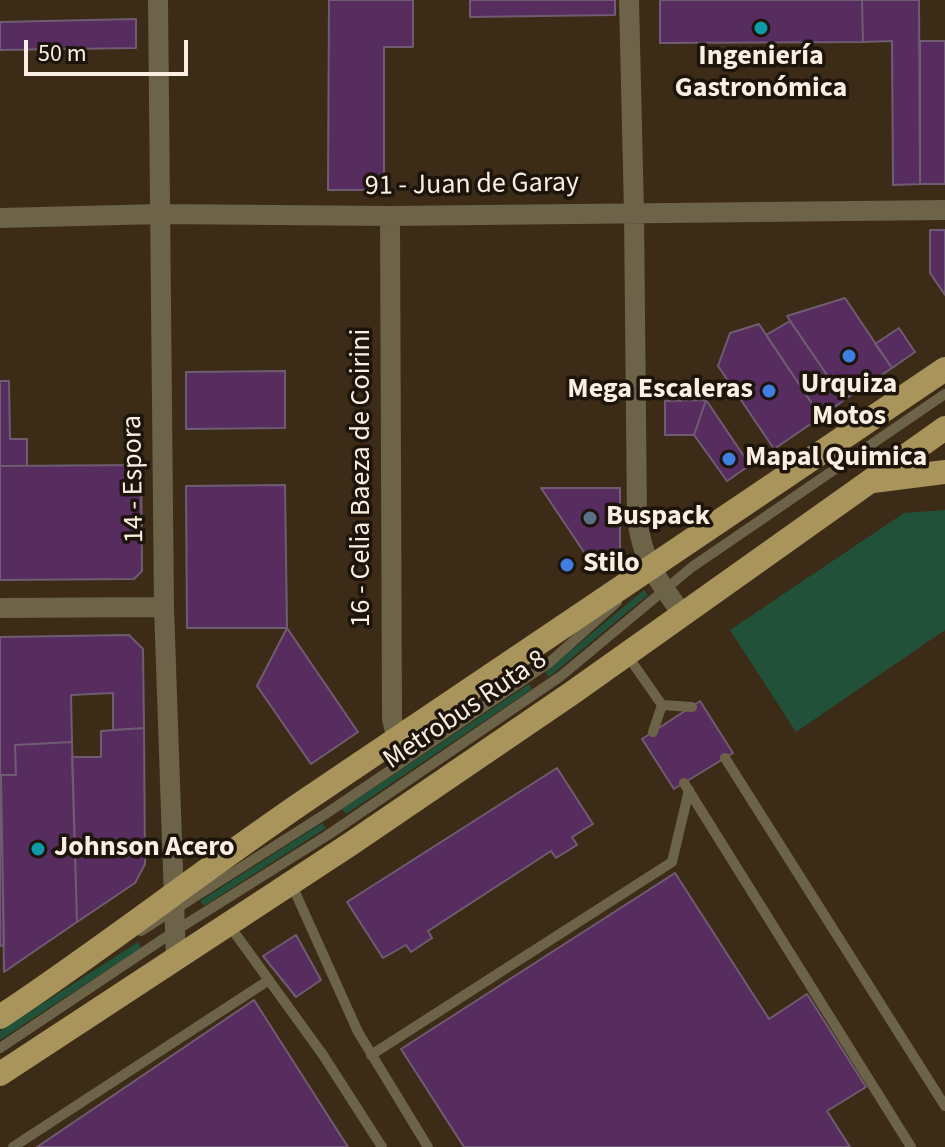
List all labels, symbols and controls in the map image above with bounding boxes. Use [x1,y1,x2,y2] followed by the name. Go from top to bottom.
[752,19,770,37] marker: Ingeniería Gastronómica
[28,24,192,74] scale bar
[38,36,87,71] text: 50 m
[675,41,847,107] place label: Ingeniería Gastronómica
[365,167,579,205] street label: 91 - Juan de Garay
[346,329,380,627] street label: 16 - Celia Baeza de Coirini
[840,347,858,365] marker: Urquiza Motos
[801,369,897,435] place label: Urquiza Motos
[567,374,753,408] place label: Mega Escaleras
[760,382,778,400] marker: Mega Escaleras
[117,415,153,543] street label: 14 - Espora
[745,442,927,476] place label: Mapal Quimica
[720,450,738,468] marker: Mapal Quimica
[606,501,710,535] place label: Buspack
[581,509,599,527] marker: Buspack
[583,548,640,582] place label: Stilo
[558,556,576,574] marker: Stilo
[378,644,554,778] street label: Metrobus Ruta 8
[54,832,235,866] place label: Johnson Acero
[29,840,47,858] marker: Johnson Acero

